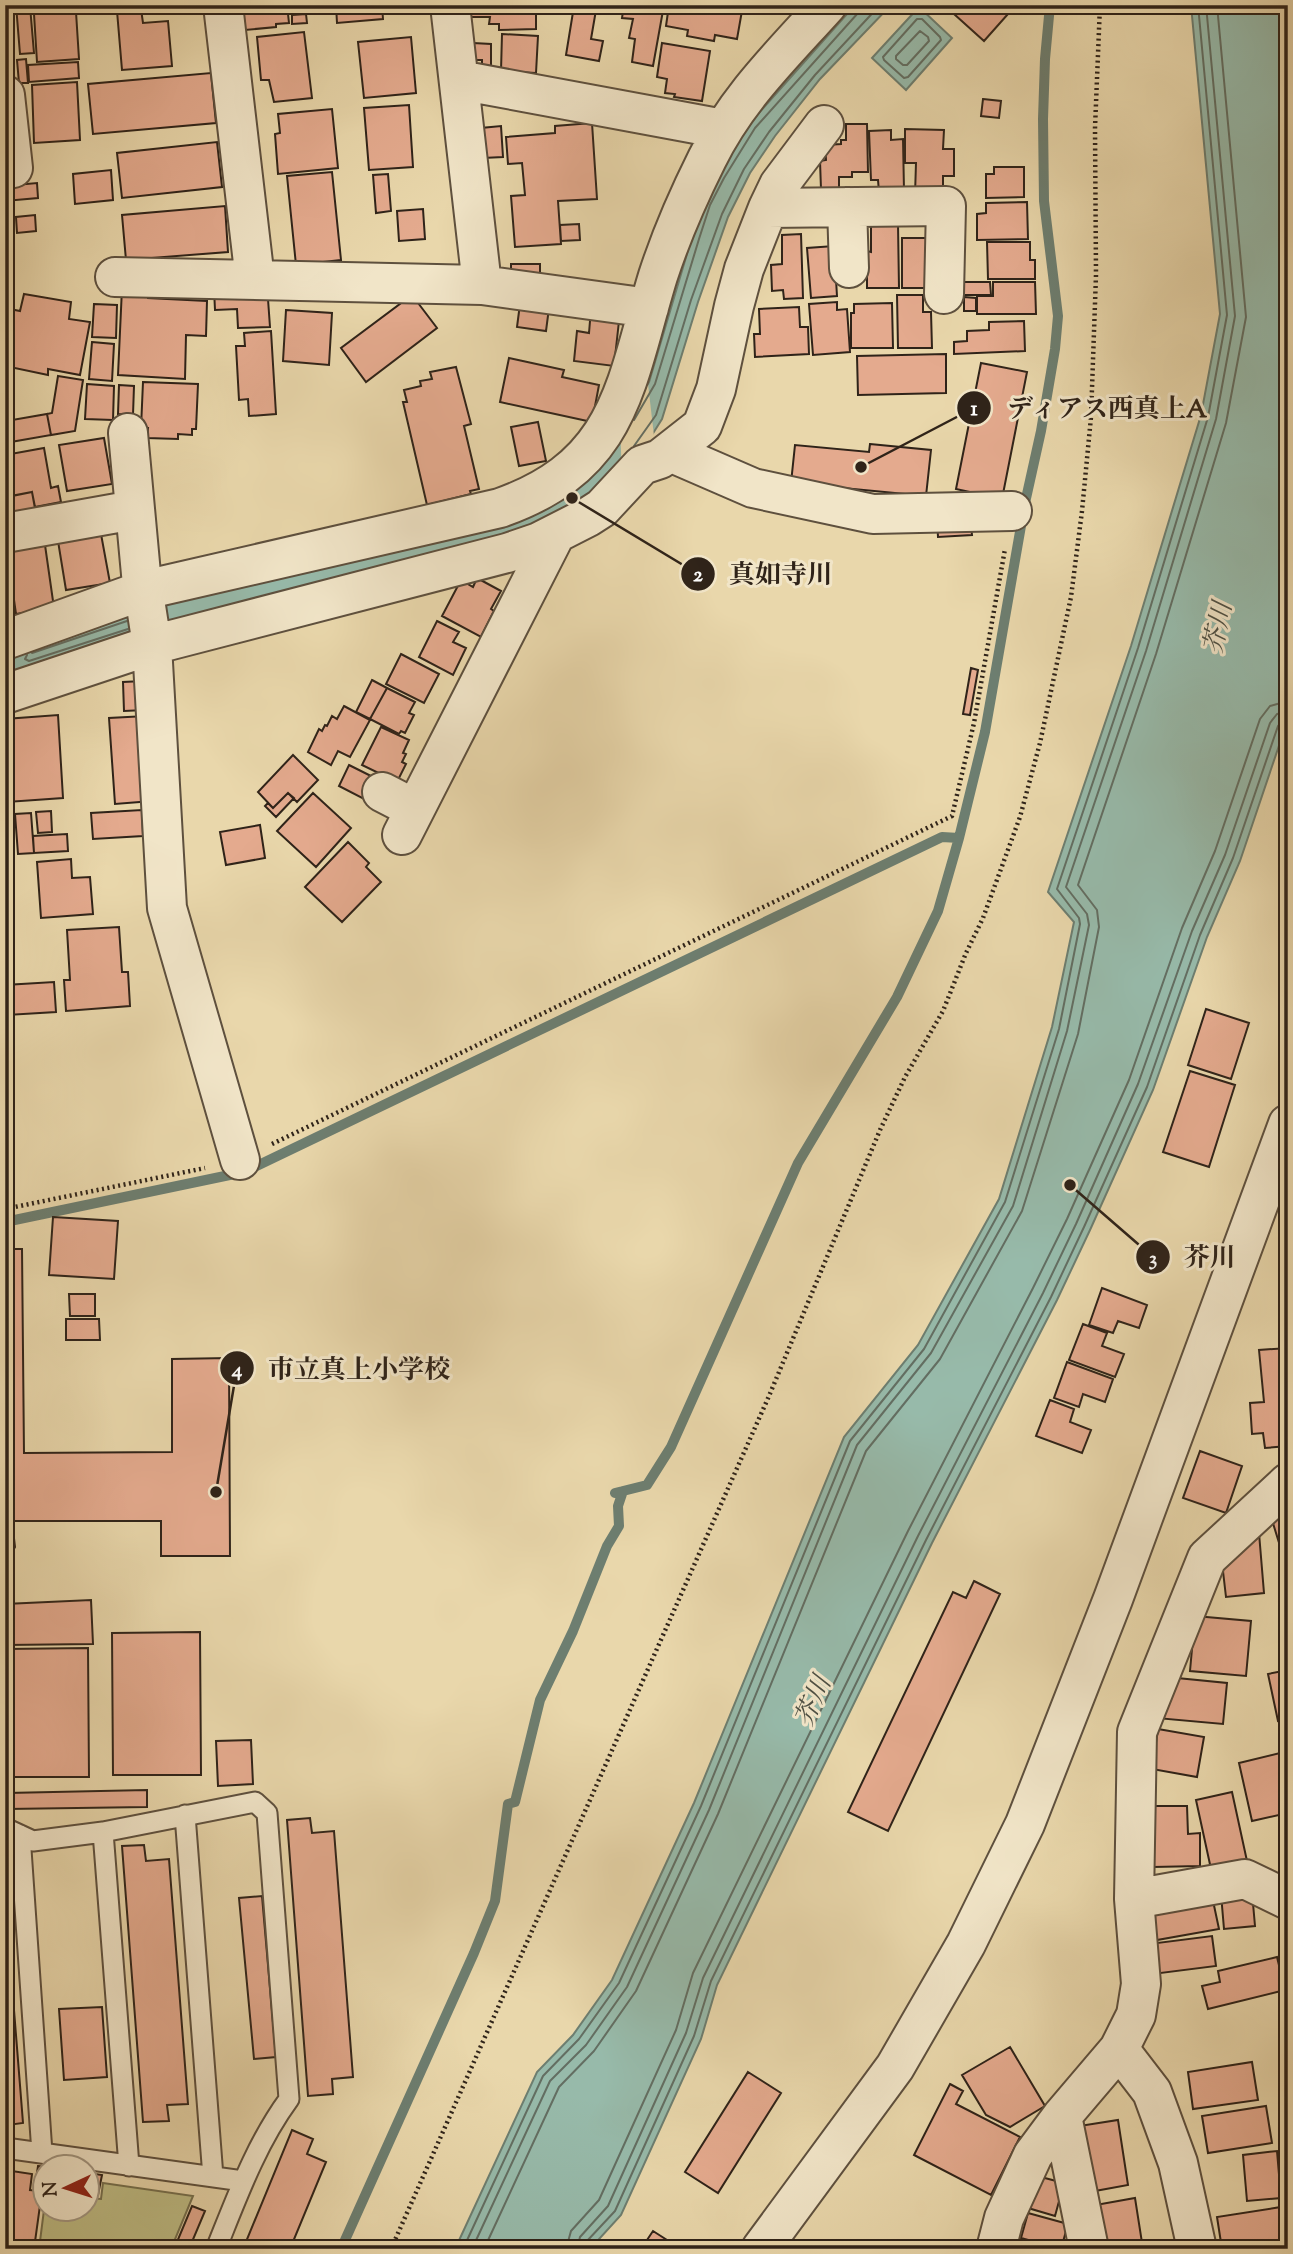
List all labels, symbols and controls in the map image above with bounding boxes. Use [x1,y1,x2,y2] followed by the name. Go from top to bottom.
[956,384,1222,431] callout: ディアス西真上A
[1007,392,1208,429] text: ディアス西真上A
[970,395,978,425] text: 1
[680,550,847,597] callout: 真如寺川
[729,558,833,595] text: 真如寺川
[693,561,703,591] text: 2
[1196,596,1244,658] water label: 芥川
[1135,1234,1250,1281] callout: 芥川
[1184,1241,1236,1278] text: 芥川
[1149,1245,1157,1275] text: 3
[219,1345,464,1392] callout: 市立真上小学校
[268,1353,450,1390] text: 市立真上小学校
[231,1356,243,1386] text: 4
[787,1668,843,1733] water label: 芥川
[32,2152,102,2222] north arrow
[38,2181,66,2198] text: N

